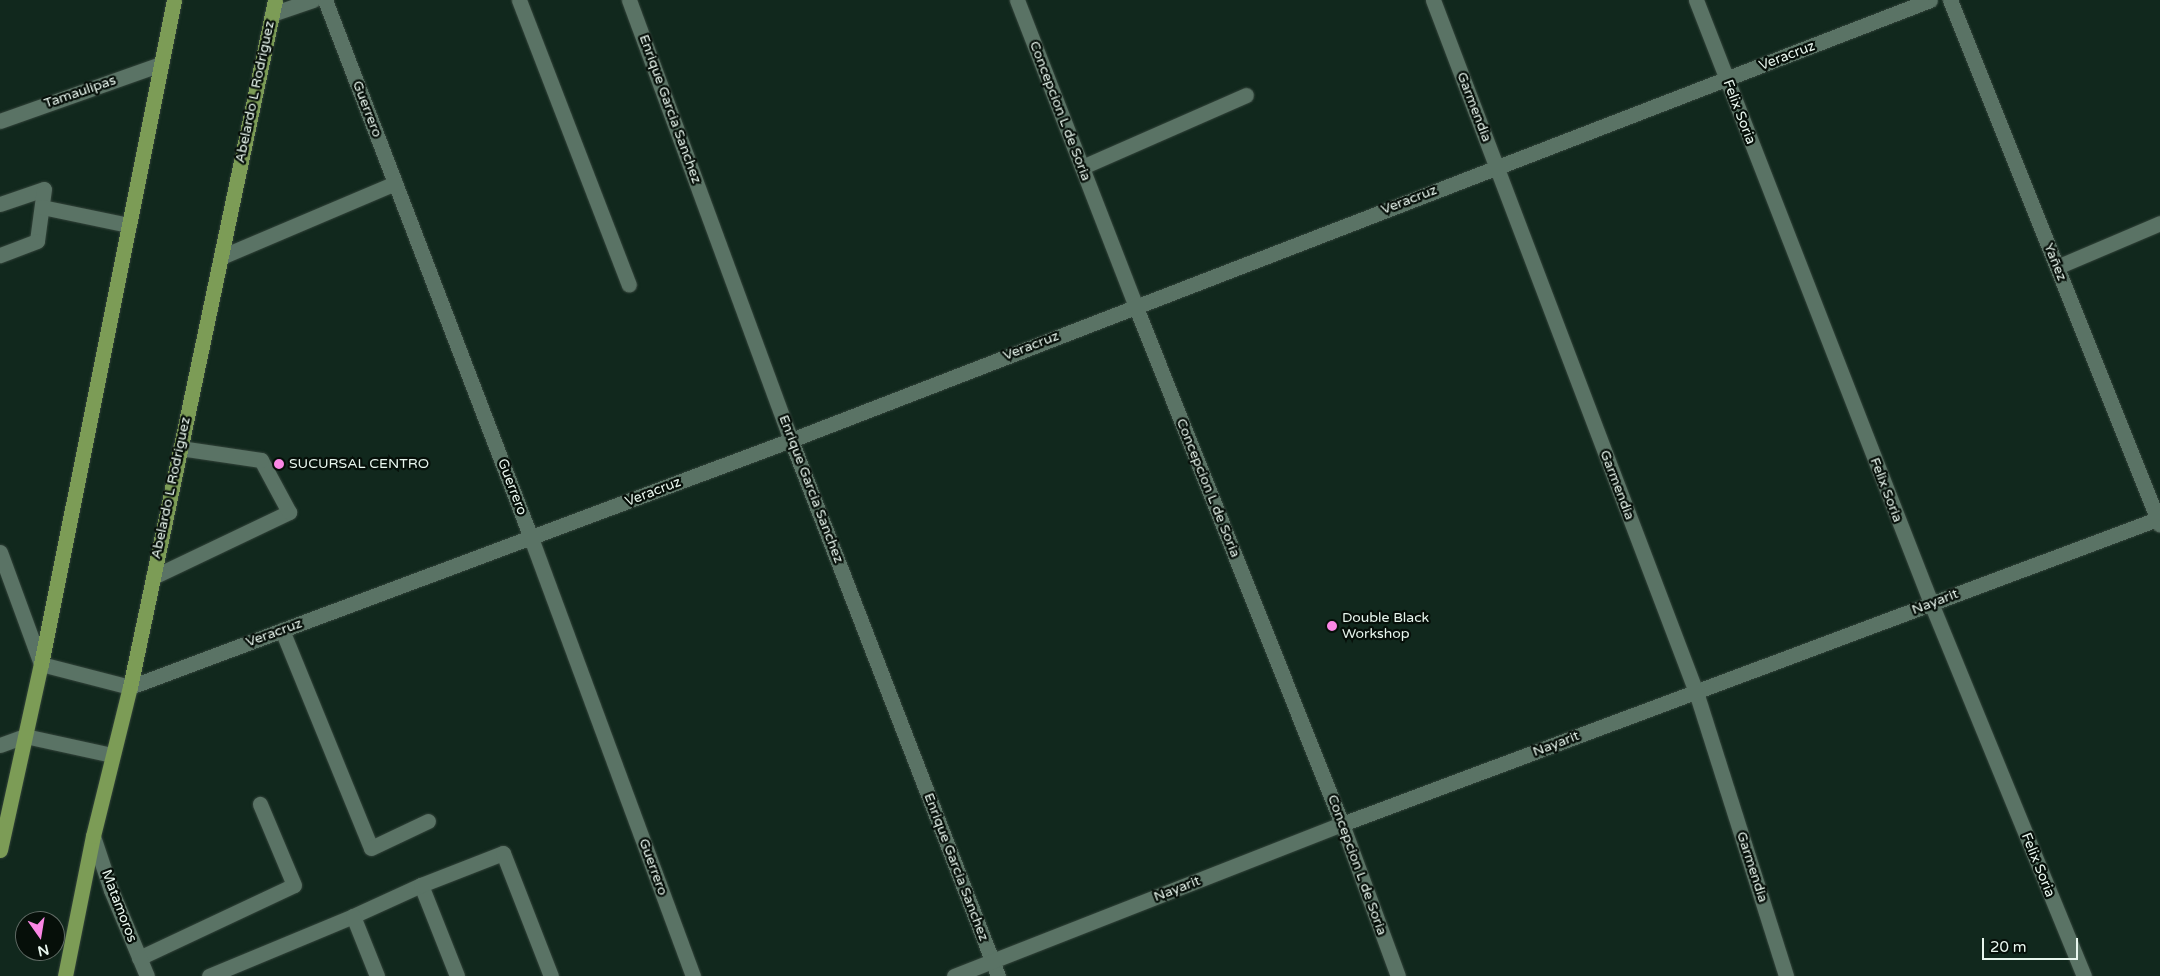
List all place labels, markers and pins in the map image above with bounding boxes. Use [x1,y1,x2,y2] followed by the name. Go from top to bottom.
[289,456,429,472] place label: SUCURSAL CENTRO
[273,458,285,470] marker: SUCURSAL CENTRO
[1342,610,1429,642] place label: Double Black Workshop
[1326,620,1338,632] marker: Double Black Workshop

